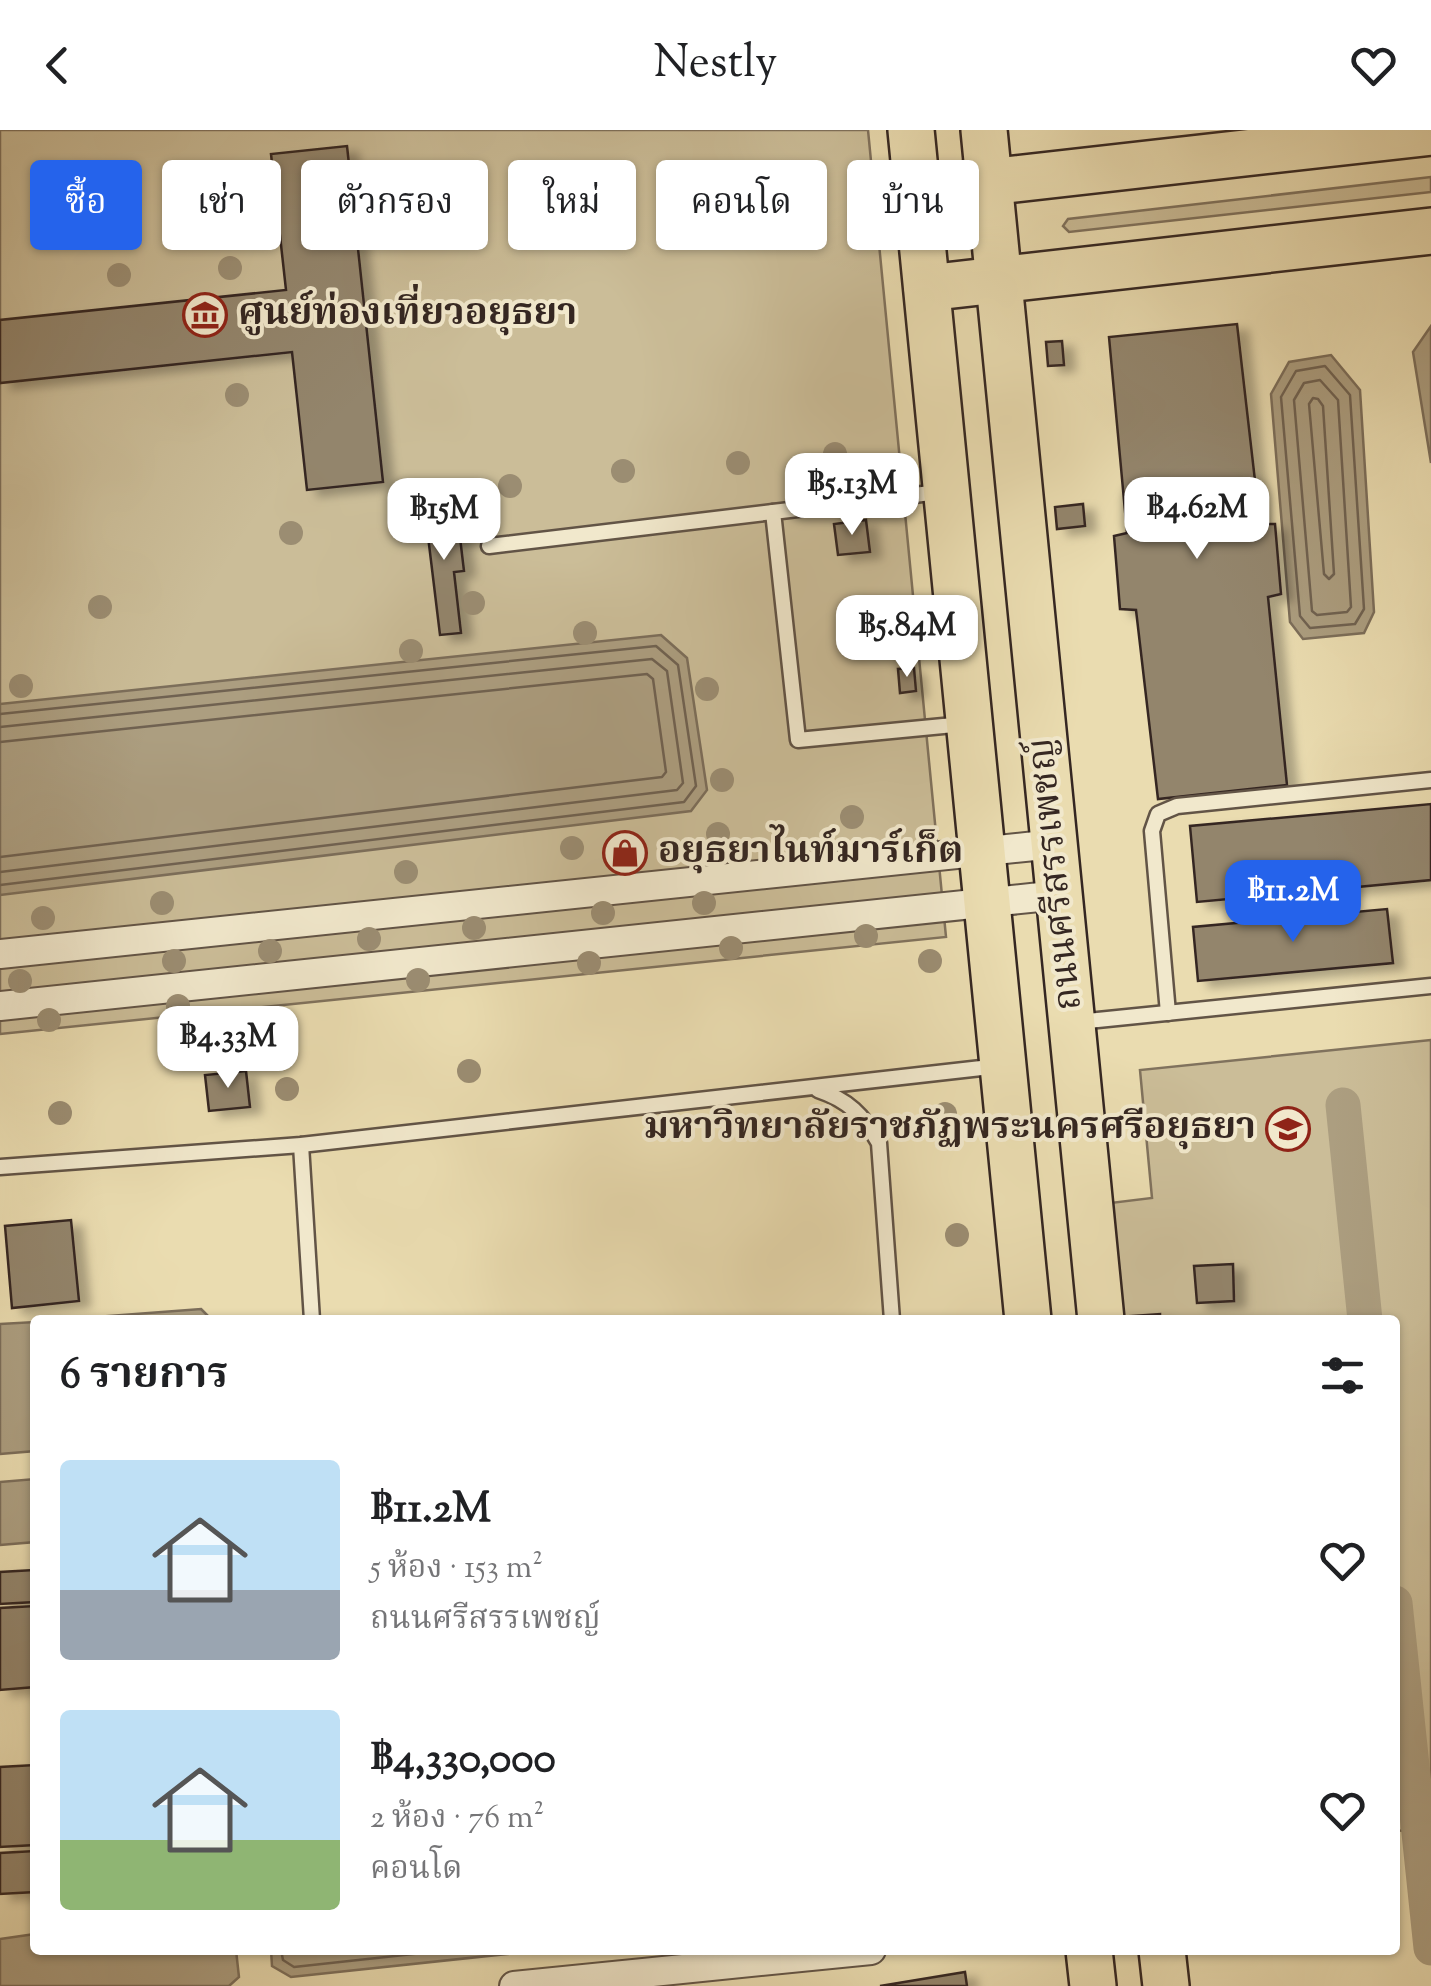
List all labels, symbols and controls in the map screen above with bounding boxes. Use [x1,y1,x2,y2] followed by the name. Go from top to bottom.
[654,33,777,98] text: Nestly
[30,38,85,93] icon: back
[1346,38,1401,93] icon: heart
[30,160,142,250] chip: ซื้อ
[162,160,281,250] chip: เช่า
[301,160,488,250] chip: ตัวกรอง
[508,160,636,250] chip: ใหม่
[656,160,827,250] chip: คอนโด
[847,160,979,250] chip: บ้าน
[238,283,577,342] place label: ศูนย์ท่องเที่ยวอยุธยา
[182,292,228,338] museum icon: ศูนย์ท่องเที่ยวอยุธยา
[771,453,933,538] pin: ฿5.13M
[807,462,897,508] text: ฿5.13M
[1116,477,1278,562] pin: ฿4.62M
[385,478,503,563] pin: ฿15M
[1146,486,1248,532] text: ฿4.62M
[409,487,479,533] text: ฿15M
[826,595,988,680] pin: ฿5.84M
[858,604,956,650] text: ฿5.84M
[1016,735,1098,1013] street label: ถนนศรีสรรเพชญ์
[658,824,963,880] place label: อยุธยาไนท์มาร์เก็ต
[602,830,648,876] shop icon: อยุธยาไนท์มาร์เก็ต
[1212,860,1374,945] pin: ฿11.2M
[1247,869,1339,915] text: ฿11.2M
[147,1006,309,1091] pin: ฿4.33M
[179,1015,277,1061] text: ฿4.33M
[644,1102,1256,1156] place label: มหาวิทยาลัยราชภัฏพระนครศรีอยุธยา
[1265,1106,1311,1152] school or university icon: มหาวิทยาลัยราชภัฏพระนครศรีอยุธยา
[60,1347,228,1407] text: 6 รายการ
[1315,1348,1370,1403] icon: filters
[370,1481,491,1541] text: ฿11.2M
[140,1500,260,1620] icon: home
[1315,1533,1370,1588] icon: heart
[370,1546,543,1592] text: 5 ห้อง · 153 m²
[370,1597,601,1643] text: ถนนศรีสรรเพชญ์
[370,1731,556,1791] text: ฿4,330,000
[140,1750,260,1870] icon: home
[1315,1783,1370,1838] icon: heart
[370,1796,544,1842] text: 2 ห้อง · 76 m²
[370,1847,463,1893] text: คอนโด

